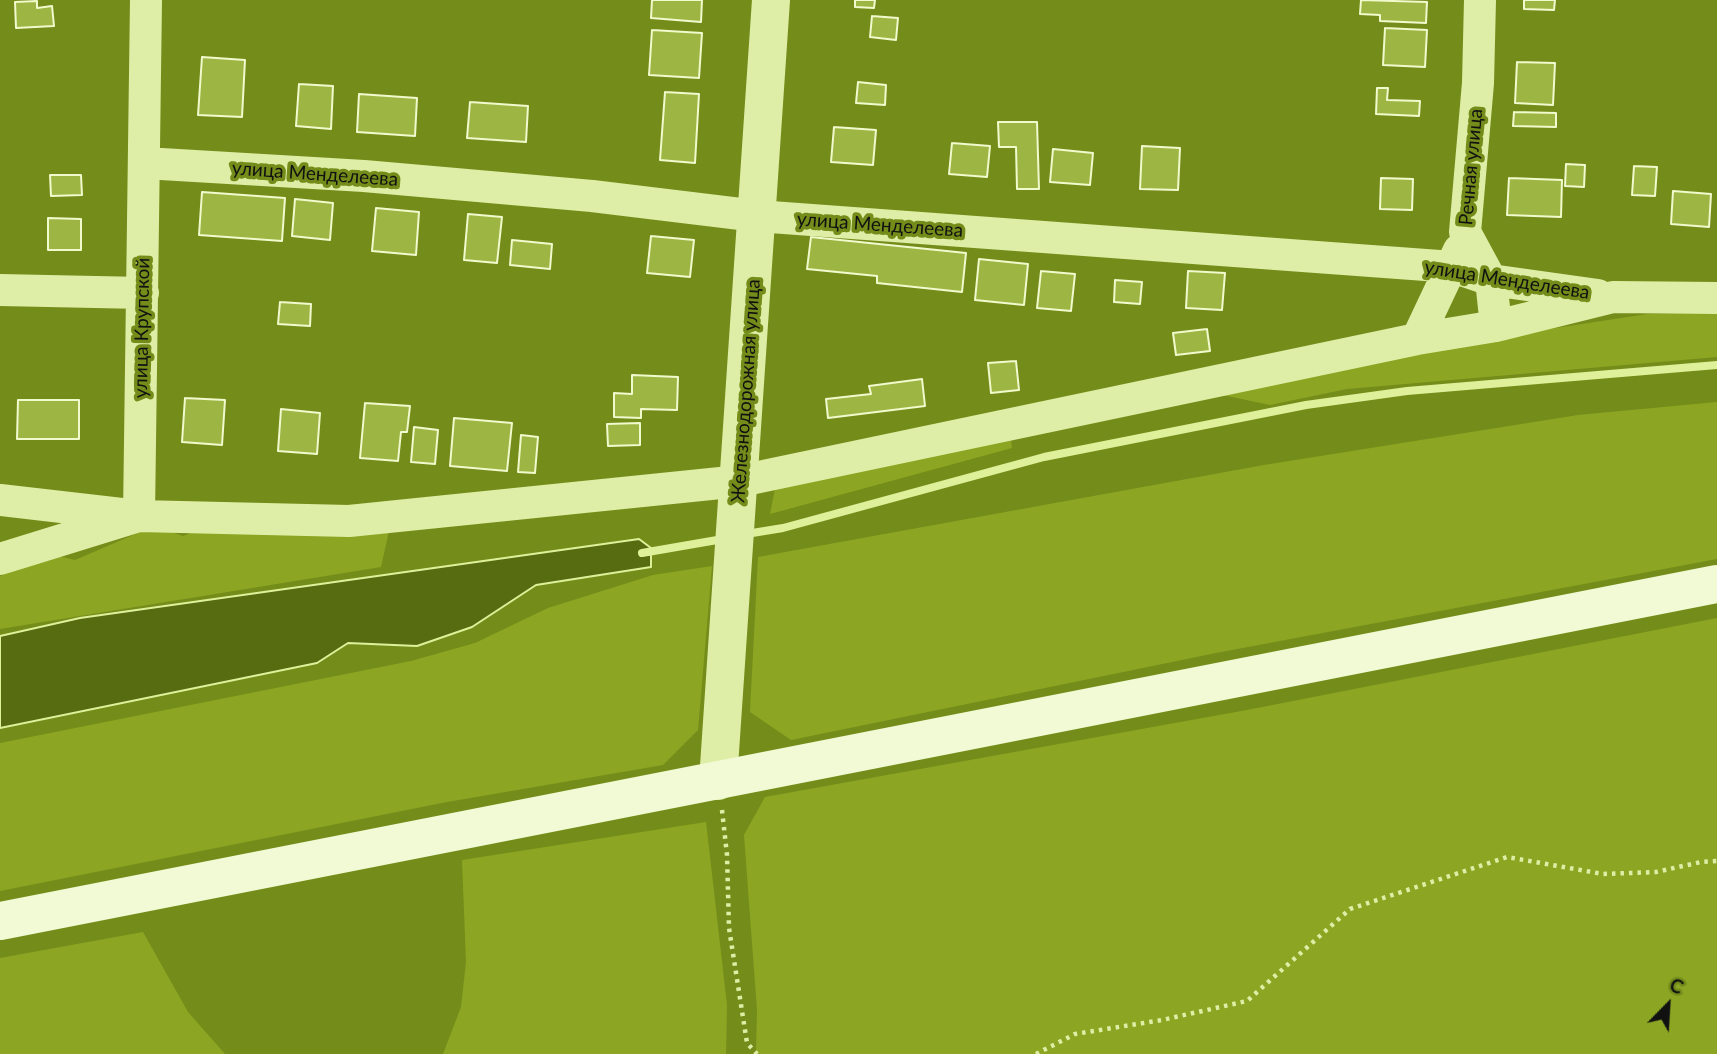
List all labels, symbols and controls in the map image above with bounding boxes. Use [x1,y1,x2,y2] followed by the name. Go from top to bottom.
[1455,108,1487,226] street label: Речная улица
[231,157,399,191] street label: улица Менделеева
[796,208,964,242] street label: улица Менделеева
[1423,256,1591,304] street label: улица Менделеева
[129,258,155,398] street label: улица Крупской
[727,278,765,504] street label: Железнодорожная улица
[1633,970,1703,1040] north arrow
[1666,972,1687,998] text: С

